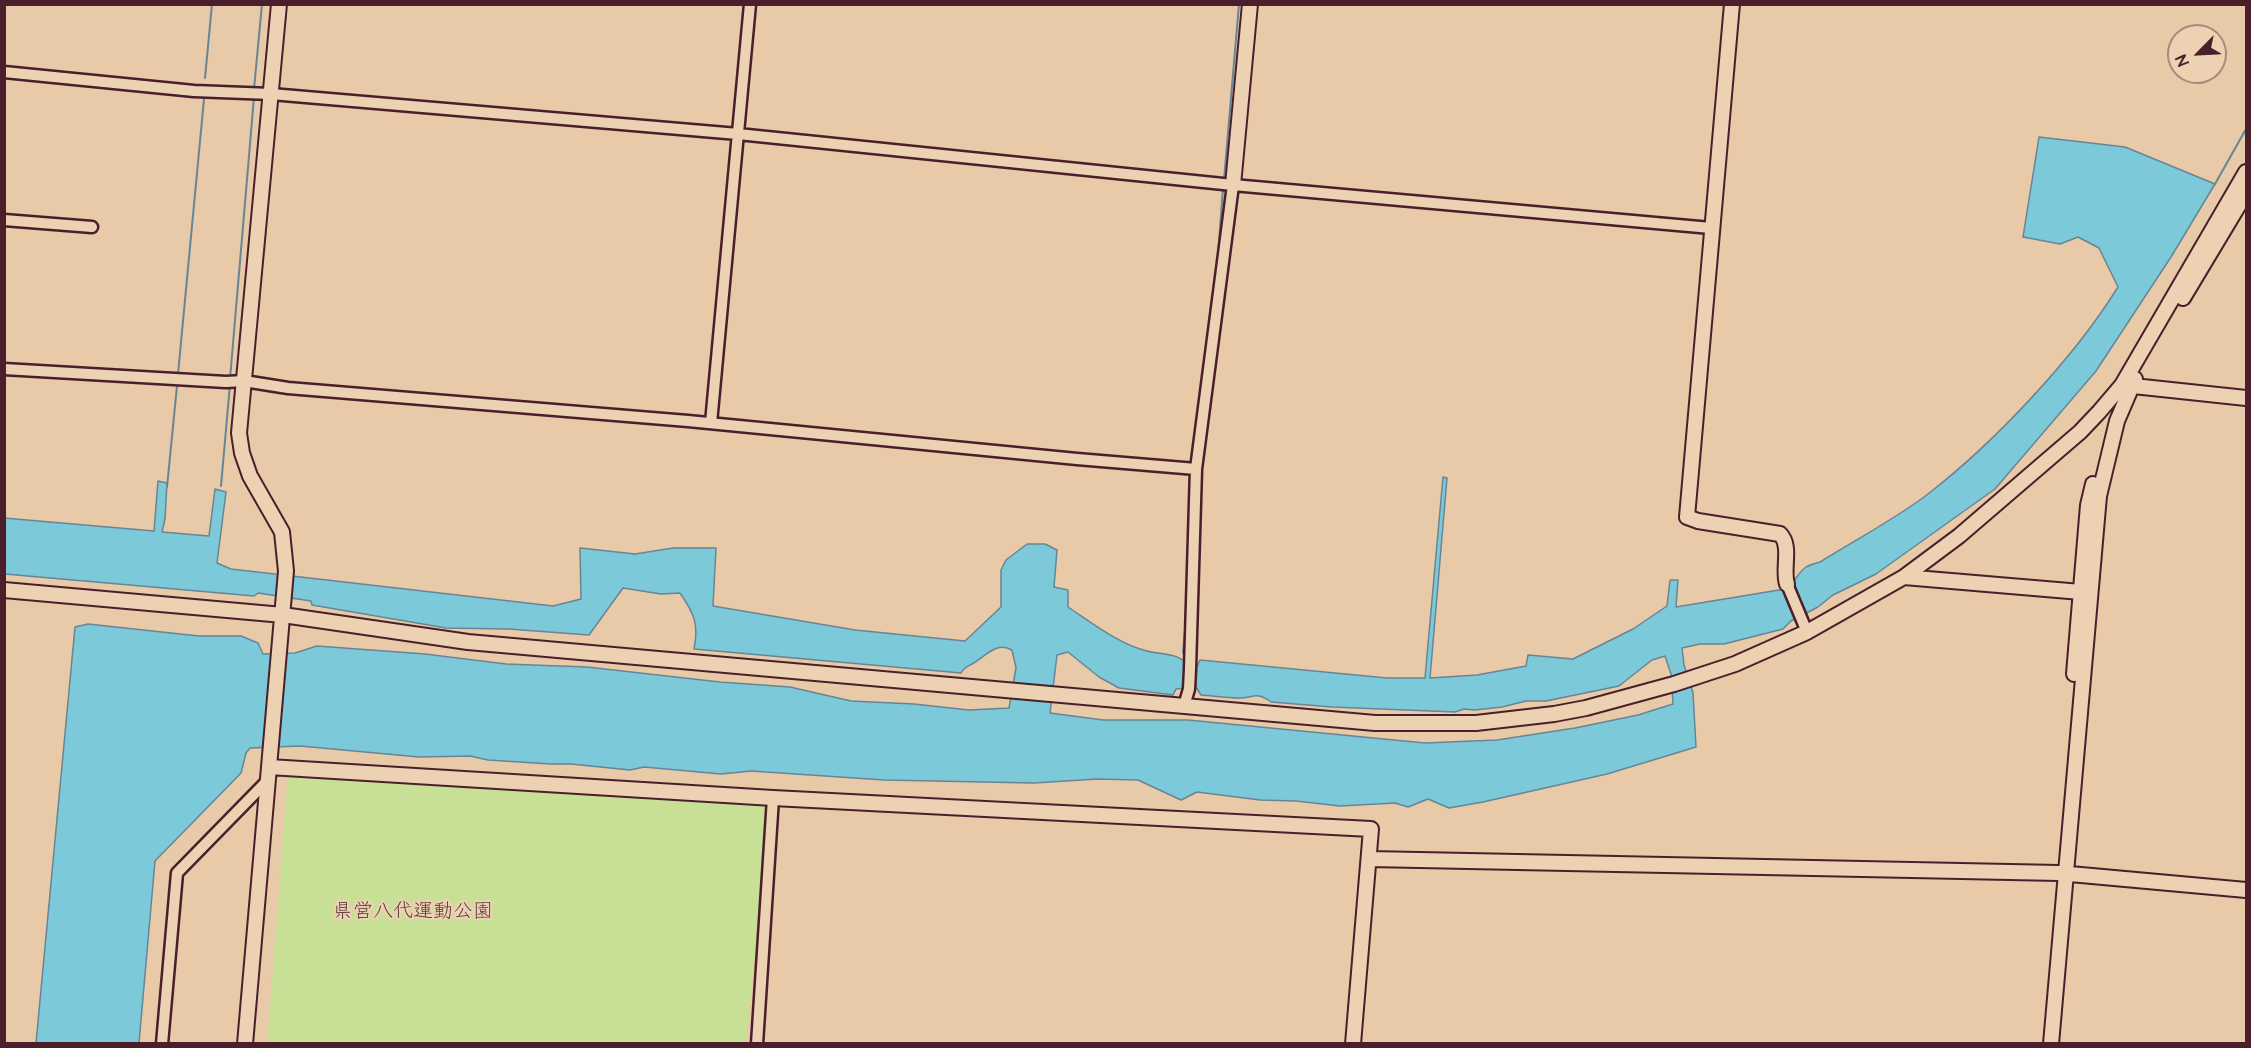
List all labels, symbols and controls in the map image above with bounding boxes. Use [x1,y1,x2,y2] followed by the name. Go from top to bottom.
[2167,24,2227,84] north arrow
[2170,51,2194,70] text: N
[333,901,493,925] park label: 県営八代運動公園

